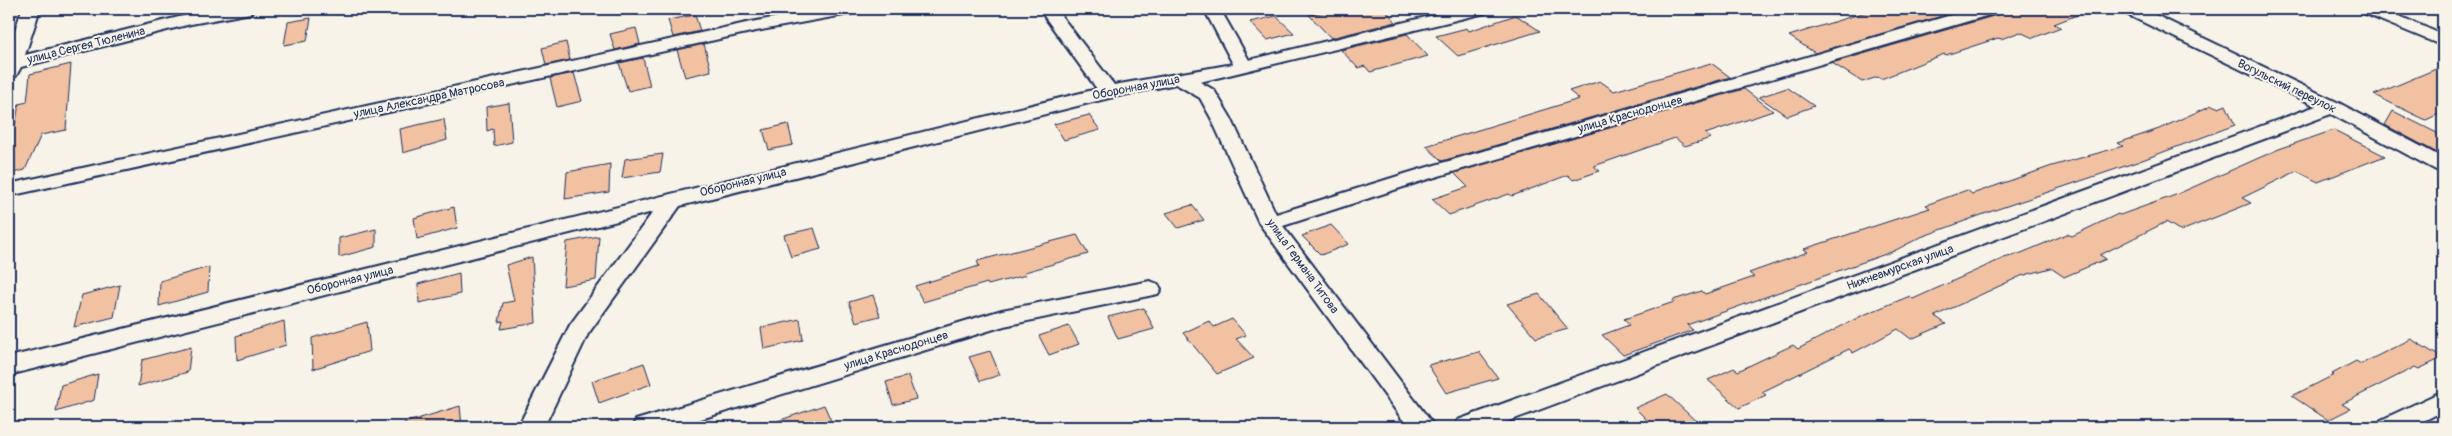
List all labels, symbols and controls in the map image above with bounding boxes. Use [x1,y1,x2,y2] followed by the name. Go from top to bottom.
[25,23,147,68] street label: улица Сергея Тюленина
[2235,56,2339,117] street label: Вогульский переулок
[1091,72,1181,103] street label: Оборонная улица
[351,75,506,122] street label: улица Александра Матросова
[1575,92,1684,137] street label: улица Краснодонцев
[698,164,788,200] street label: Оборонная улица
[1263,215,1342,317] street label: улица Германа Титова
[1845,241,1956,294] street label: Нижнеамурская улица
[305,262,395,298] street label: Оборонная улица
[841,327,950,374] street label: улица Краснодонцев

